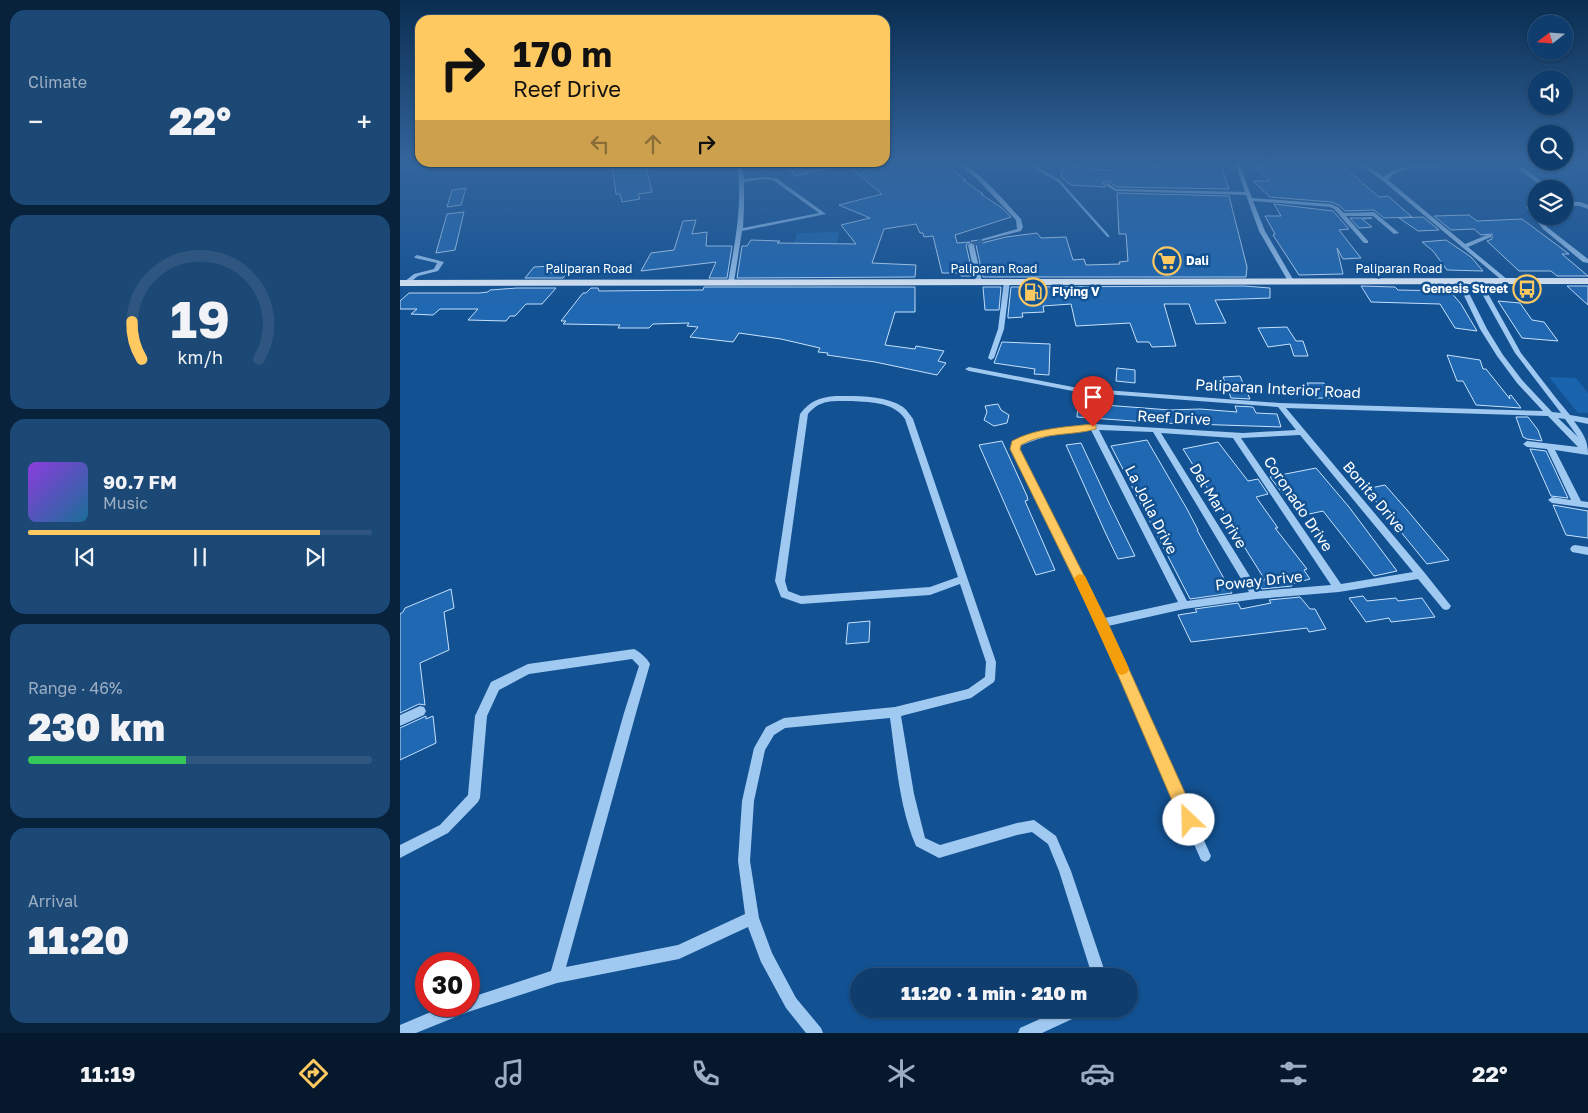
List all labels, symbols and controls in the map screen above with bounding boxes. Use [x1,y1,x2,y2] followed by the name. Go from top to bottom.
[1528,15,1572,60] north arrow
[1528,15,1573,225] map controls
[513,33,612,75] text: 170 m
[430,35,495,100] icon: right
[1528,70,1573,115] button: sound
[28,72,87,92] text: Climate
[513,75,621,102] text: Reef Drive
[169,98,231,143] text: 22°
[28,105,43,138] text: −
[357,105,372,138] text: +
[1528,125,1573,170] button: search
[586,130,614,158] icon: left
[639,130,667,158] icon: ahead
[692,130,720,158] icon: right
[1528,180,1573,225] button: layers
[1152,246,1182,276] supermarket icon: Dali
[1186,253,1209,268] place label: Dali
[546,261,632,276] street label: Paliparan Road
[951,261,1037,276] street label: Paliparan Road
[1356,261,1442,276] street label: Paliparan Road
[1512,274,1542,304] bus stop icon: Genesis Street
[1018,277,1048,307] fuel station icon: Flying V
[1422,281,1508,296] place label: Genesis Street
[1052,284,1100,299] place label: Flying V
[170,287,230,349] text: 19
[177,346,223,368] text: km/h
[1195,375,1361,401] street label: Paliparan Interior Road
[1072,376,1114,427] pin
[1079,383,1107,411] icon: arrive
[1137,406,1212,428] street label: Reef Drive
[1260,453,1337,555] street label: Coronado Drive
[1340,457,1410,536] street label: Bonita Drive
[1186,460,1251,551] street label: Del Mar Drive
[1122,462,1182,557] street label: La Jolla Drive
[103,470,177,493] text: 90.7 FM
[103,493,148,513] text: Music
[71,543,99,571] icon: previous
[186,543,214,571] icon: pause
[301,543,329,571] icon: next
[1214,566,1304,594] street label: Poway Drive
[28,678,122,698] text: Range · 46%
[28,704,165,749] text: 230 km
[1162,793,1214,845] position arrow
[28,891,78,911] text: Arrival
[28,917,129,962] text: 11:20
[415,952,480,1017] speed limit sign: 30
[901,981,1087,1004] text: 11:20 · 1 min · 210 m
[296,1056,331,1091] icon: directions
[492,1056,527,1091] icon: music
[688,1056,723,1091] icon: phone
[884,1056,919,1091] icon: climate
[1080,1056,1115,1091] icon: car
[1276,1056,1311,1091] icon: filters
[80,1060,135,1087] text: 11:19
[1472,1060,1507,1087] text: 22°

